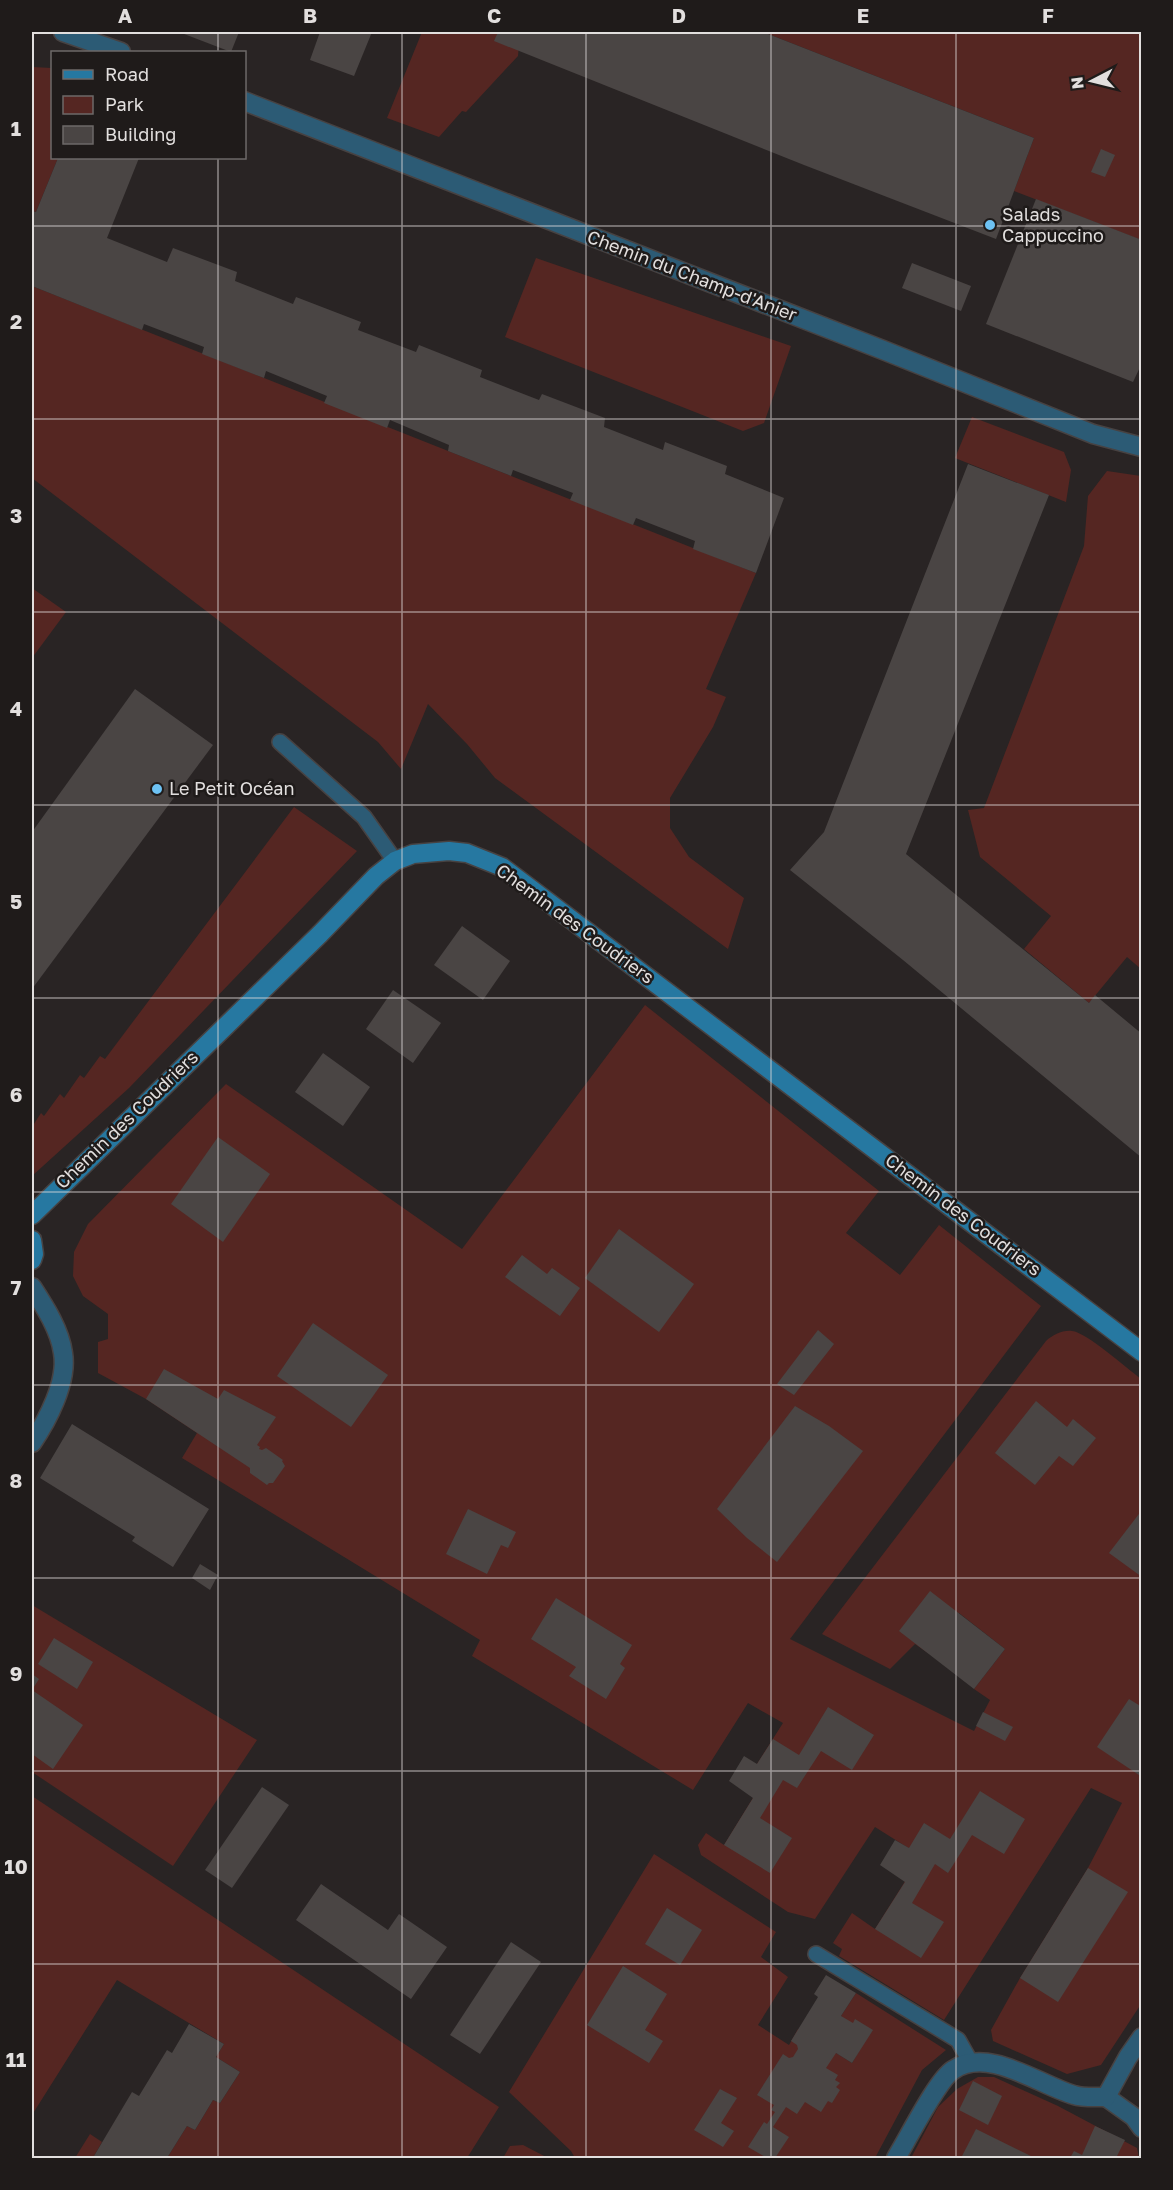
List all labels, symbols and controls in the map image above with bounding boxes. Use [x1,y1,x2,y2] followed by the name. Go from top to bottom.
[118,3,132,27] text: A
[303,3,317,27] text: B
[487,3,501,27] text: C
[672,3,686,27] text: D
[857,3,869,27] text: E
[1042,3,1054,27] text: F
[51,51,246,159] legend
[1062,51,1122,111] north arrow
[105,63,149,85] text: Road
[1066,76,1088,90] text: N
[105,93,144,115] text: Park
[11,116,21,140] text: 1
[105,123,176,145] text: Building
[1002,203,1104,246] place label: Salads Cappuccino
[983,218,997,232] marker: Salads Cappuccino
[584,225,800,325] street label: Chemin du Champ-d'Anier
[10,309,22,333] text: 2
[10,503,22,527] text: 3
[10,696,22,720] text: 4
[169,777,295,799] place label: Le Petit Océan
[150,782,164,796] marker: Le Petit Océan
[492,859,659,988] street label: Chemin des Coudriers
[10,889,22,913] text: 5
[51,1046,202,1193] street label: Chemin des Coudriers
[10,1082,22,1106] text: 6
[881,1148,1046,1280] street label: Chemin des Coudriers
[11,1275,22,1299] text: 7
[10,1468,22,1492] text: 8
[10,1661,22,1685] text: 9
[4,1854,28,1878] text: 10
[6,2047,26,2071] text: 11

